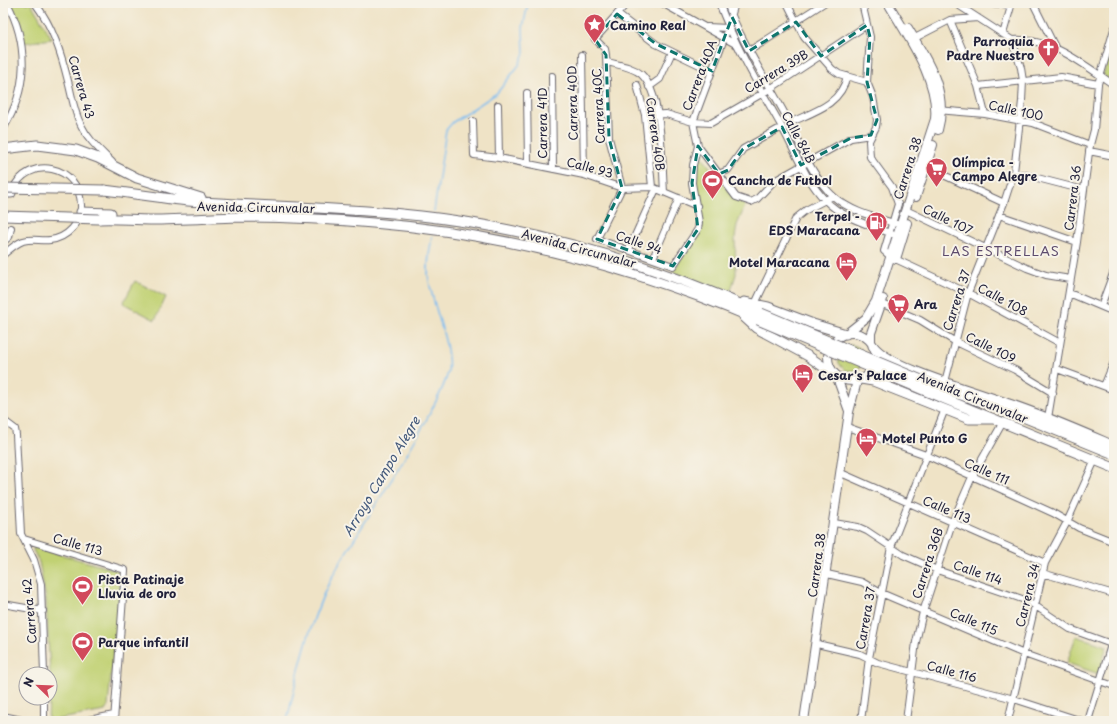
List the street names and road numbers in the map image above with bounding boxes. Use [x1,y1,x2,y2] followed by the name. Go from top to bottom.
[677,37,721,113] street label: Carrera 40A
[741,45,811,97] street label: Carrera 39B
[64,53,100,121] street label: Carrera 43
[562,65,582,141] street label: Carrera 40D
[587,68,609,144] street label: Carrera 40C
[533,87,551,159] street label: Carrera 41D
[987,95,1045,125] street label: Calle 100
[642,96,670,172] street label: Carrera 40B
[778,108,820,166] street label: Calle 84B
[888,134,926,202] street label: Carrera 38
[565,152,615,182] street label: Calle 93
[1059,164,1085,232] street label: Carrera 36
[197,197,316,217] street label: Avenida Circunvalar
[920,199,976,239] street label: Calle 107
[520,224,639,272] street label: Avenida Circunvalar
[613,226,665,258] street label: Calle 94
[938,266,975,333] street label: Carrera 37
[975,278,1031,320] street label: Calle 108
[963,327,1019,367] street label: Calle 109
[915,367,1032,428] street label: Avenida Circunvalar
[962,453,1012,489] street label: Calle 111
[920,491,974,527] street label: Calle 113
[907,525,947,601] street label: Carrera 36B
[51,528,105,560] street label: Calle 113
[803,532,829,598] street label: Carrera 38
[951,555,1005,589] street label: Calle 114
[1010,561,1044,629] street label: Carrera 34
[17,578,41,644] street label: Carrera 42
[851,585,879,651] street label: Carrera 37
[947,603,1001,639] street label: Calle 115
[925,656,979,686] street label: Calle 116

